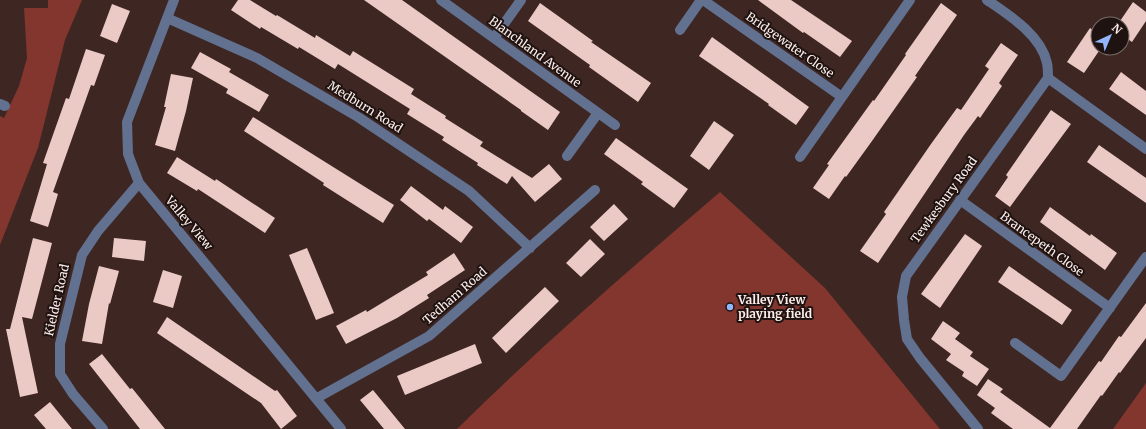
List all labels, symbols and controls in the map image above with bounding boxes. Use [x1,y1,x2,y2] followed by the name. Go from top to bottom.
[743,9,837,81] street label: Bridgewater Close
[486,13,584,90] street label: Blanchland Avenue
[1090,16,1130,56] north arrow
[1109,21,1125,37] text: N
[325,78,405,136] street label: Medburn Road
[907,154,980,246] street label: Tewkesbury Road
[162,192,217,253] street label: Valley View
[997,208,1087,279] street label: Brancepeth Close
[41,262,72,337] street label: Kielder Road
[420,264,490,327] street label: Tedham Road
[737,292,813,321] place label: Valley View playing field
[725,302,735,312] marker: Valley View playing field

